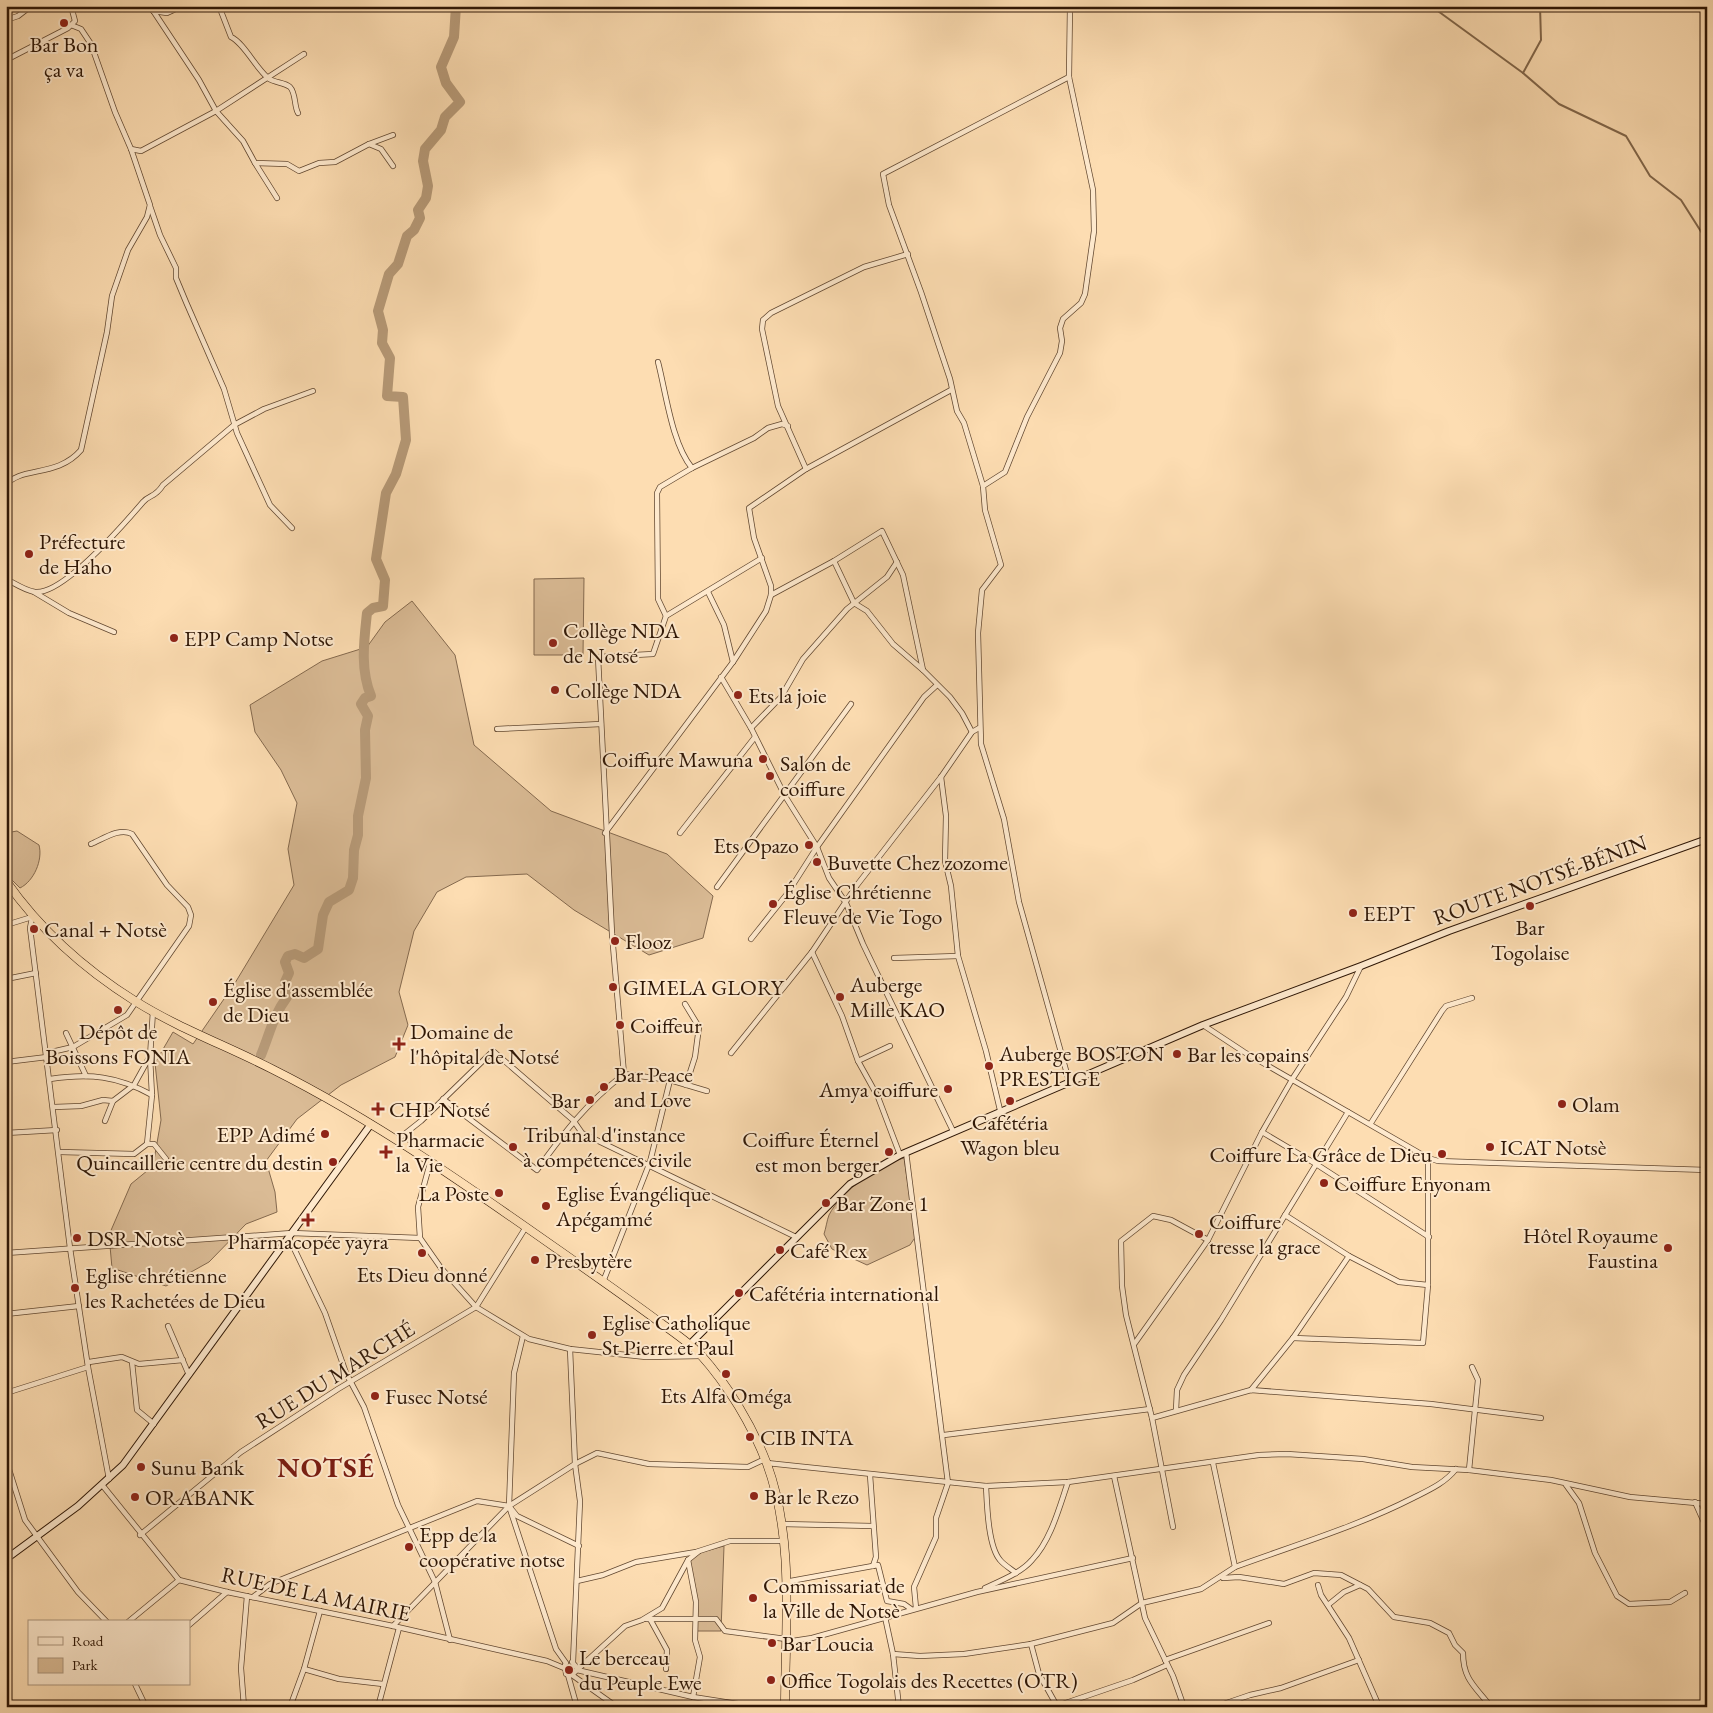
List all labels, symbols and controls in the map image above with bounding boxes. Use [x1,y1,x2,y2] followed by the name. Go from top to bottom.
[58,17,70,29] marker: Bar Bon ça va
[30,30,99,84] place label: Bar Bon ça va
[39,527,126,581] place label: Préfecture de Haho
[23,548,35,560] marker: Préfecture de Haho
[563,616,680,670] place label: Collège NDA de Notsé
[184,624,334,653] place label: EPP Camp Notse
[168,632,180,644] marker: EPP Camp Notse
[547,637,559,649] marker: Collège NDA de Notsé
[565,676,682,705] place label: Collège NDA
[748,681,827,710] place label: Ets la joie
[549,684,561,696] marker: Collège NDA
[732,689,744,701] marker: Ets la joie
[602,745,753,774] place label: Coiffure Mawuna
[780,749,851,803] place label: Salon de coiffure
[757,753,769,765] marker: Coiffure Mawuna
[764,770,776,782] marker: Salon de coiffure
[1429,828,1651,932] street label: ROUTE NOTSÉ-BÉNIN
[713,831,799,860] place label: Ets Opazo
[803,839,815,851] marker: Ets Opazo
[827,848,1008,877] place label: Buvette Chez zozome
[811,856,823,868] marker: Buvette Chez zozome
[783,877,943,931] place label: Église Chrétienne Fleuve de Vie Togo
[767,898,779,910] marker: Église Chrétienne Fleuve de Vie Togo
[1363,899,1415,928] place label: EEPT
[1524,900,1536,912] marker: Bar Togolaise
[1347,907,1359,919] marker: EEPT
[1491,913,1570,967] place label: Bar Togolaise
[44,915,167,944] place label: Canal + Notsè
[28,923,40,935] marker: Canal + Notsè
[625,927,672,956] place label: Flooz
[609,935,621,947] marker: Flooz
[849,970,945,1024] place label: Auberge Mille KAO
[623,973,785,1002] place label: GIMELA GLORY
[223,975,374,1029] place label: Église d'assemblée de Dieu
[607,981,619,993] marker: GIMELA GLORY
[834,991,846,1003] marker: Auberge Mille KAO
[207,996,219,1008] marker: Église d'assemblée de Dieu
[112,1004,124,1016] marker: Dépôt de Boissons FONIA
[630,1011,702,1040] place label: Coiffeur
[45,1017,192,1071] place label: Dépôt de Boissons FONIA
[410,1017,560,1071] place label: Domaine de l'hôpital de Notsé
[614,1019,626,1031] marker: Coiffeur
[392,1037,406,1051] marker: Domaine de l'hôpital de Notsé
[998,1039,1165,1093] place label: Auberge BOSTON PRESTIGE
[1187,1040,1309,1069] place label: Bar les copains
[1171,1048,1183,1060] marker: Bar les copains
[614,1060,693,1114] place label: Bar Peace and Love
[983,1060,995,1072] marker: Auberge BOSTON PRESTIGE
[818,1075,938,1104] place label: Amya coiffure
[598,1081,610,1093] marker: Bar Peace and Love
[942,1083,954,1095] marker: Amya coiffure
[551,1086,581,1115] place label: Bar
[1572,1090,1620,1119] place label: Olam
[584,1094,596,1106] marker: Bar
[389,1095,490,1124] place label: CHP Notsé
[1004,1095,1016,1107] marker: Cafétéria Wagon bleu
[1556,1098,1568,1110] marker: Olam
[371,1102,385,1116] marker: CHP Notsé
[960,1108,1060,1162] place label: Cafétéria Wagon bleu
[216,1120,315,1149] place label: EPP Adimé
[523,1120,692,1174] place label: Tribunal d'instance à compétences civile
[396,1125,485,1179] place label: Pharmacie la Vie
[742,1125,880,1179] place label: Coiffure Éternel est mon berger
[319,1128,331,1140] marker: EPP Adimé
[1500,1133,1607,1162] place label: ICAT Notsè
[1210,1140,1432,1169] place label: Coiffure La Grâce de Dieu
[507,1141,519,1153] marker: Tribunal d'instance à compétences civile
[1484,1141,1496,1153] marker: ICAT Notsè
[380,1146,392,1158] marker: Pharmacie la Vie
[883,1146,895,1158] marker: Coiffure Éternel est mon berger
[76,1148,323,1177] place label: Quincaillerie centre du destin
[1436,1148,1448,1160] marker: Coiffure La Grâce de Dieu
[327,1156,339,1168] marker: Quincaillerie centre du destin
[1334,1169,1491,1198] place label: Coiffure Enyonam
[1318,1177,1330,1189] marker: Coiffure Enyonam
[418,1179,489,1208] place label: La Poste
[555,1179,711,1233] place label: Eglise Évangélique Apégammé
[493,1187,505,1199] marker: La Poste
[836,1189,929,1218] place label: Bar Zone 1
[820,1197,832,1209] marker: Bar Zone 1
[540,1200,552,1212] marker: Eglise Évangélique Apégammé
[1209,1207,1321,1261] place label: Coiffure tresse la grace
[302,1214,314,1226] marker: Pharmacopée yayra
[1523,1221,1658,1275] place label: Hôtel Royaume Faustina
[87,1224,185,1253] place label: DSR Notsè
[227,1227,389,1256] place label: Pharmacopée yayra
[1193,1228,1205,1240] marker: Coiffure tresse la grace
[71,1232,83,1244] marker: DSR Notsè
[790,1236,868,1265] place label: Café Rex
[1662,1242,1674,1254] marker: Hôtel Royaume Faustina
[774,1244,786,1256] marker: Café Rex
[545,1246,632,1275] place label: Presbytère
[416,1247,428,1259] marker: Ets Dieu donné
[529,1254,541,1266] marker: Presbytère
[357,1260,488,1289] place label: Ets Dieu donné
[85,1261,266,1315] place label: Eglise chrétienne les Rachetées de Dieu
[749,1279,939,1308] place label: Cafétéria international
[69,1282,81,1294] marker: Eglise chrétienne les Rachetées de Dieu
[733,1287,745,1299] marker: Cafétéria international
[602,1308,751,1362] place label: Eglise Catholique St Pierre et Paul
[250,1314,420,1436] street label: RUE DU MARCHÉ
[586,1329,598,1341] marker: Eglise Catholique St Pierre et Paul
[720,1368,732,1380] marker: Ets Alfa Oméga
[660,1381,792,1410] place label: Ets Alfa Oméga
[385,1382,488,1411] place label: Fusec Notsé
[369,1390,381,1402] marker: Fusec Notsé
[760,1423,854,1452] place label: CIB INTA
[744,1431,756,1443] marker: CIB INTA
[277,1449,375,1485] district label: NOTSÉ
[151,1453,245,1482] place label: Sunu Bank
[135,1461,147,1473] marker: Sunu Bank
[764,1482,859,1511] place label: Bar le Rezo
[145,1483,255,1512] place label: ORABANK
[748,1490,760,1502] marker: Bar le Rezo
[129,1491,141,1503] marker: ORABANK
[419,1520,565,1574] place label: Epp de la coopérative notse
[403,1541,415,1553] marker: Epp de la coopérative notse
[219,1560,413,1628] street label: RUE DE LA MAIRIE
[763,1571,905,1625] place label: Commissariat de la Ville de Notsè
[747,1592,759,1604] marker: Commissariat de la Ville de Notsè
[28,1620,190,1686] legend
[782,1629,874,1658] place label: Bar Loucia
[72,1631,104,1650] text: Road
[766,1637,778,1649] marker: Bar Loucia
[579,1643,702,1697] place label: Le berceau du Peuple Ewe
[72,1655,99,1674] text: Park
[563,1664,575,1676] marker: Le berceau du Peuple Ewe
[781,1666,1078,1695] place label: Office Togolais des Recettes (OTR)
[765,1674,777,1686] marker: Office Togolais des Recettes (OTR)

